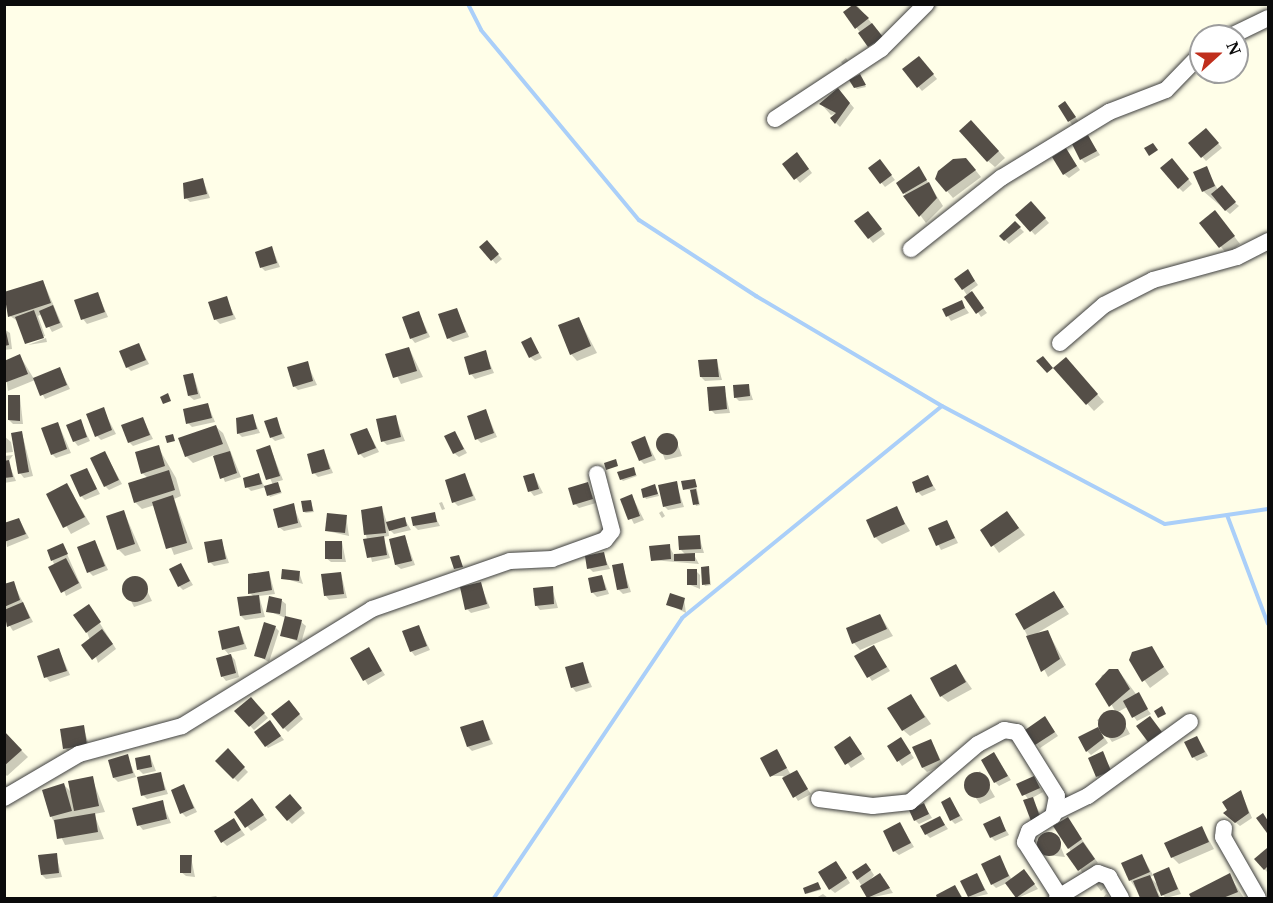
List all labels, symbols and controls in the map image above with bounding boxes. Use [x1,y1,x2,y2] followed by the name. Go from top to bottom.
[1189,24,1249,84] north arrow
[1221,38,1246,58] text: N

